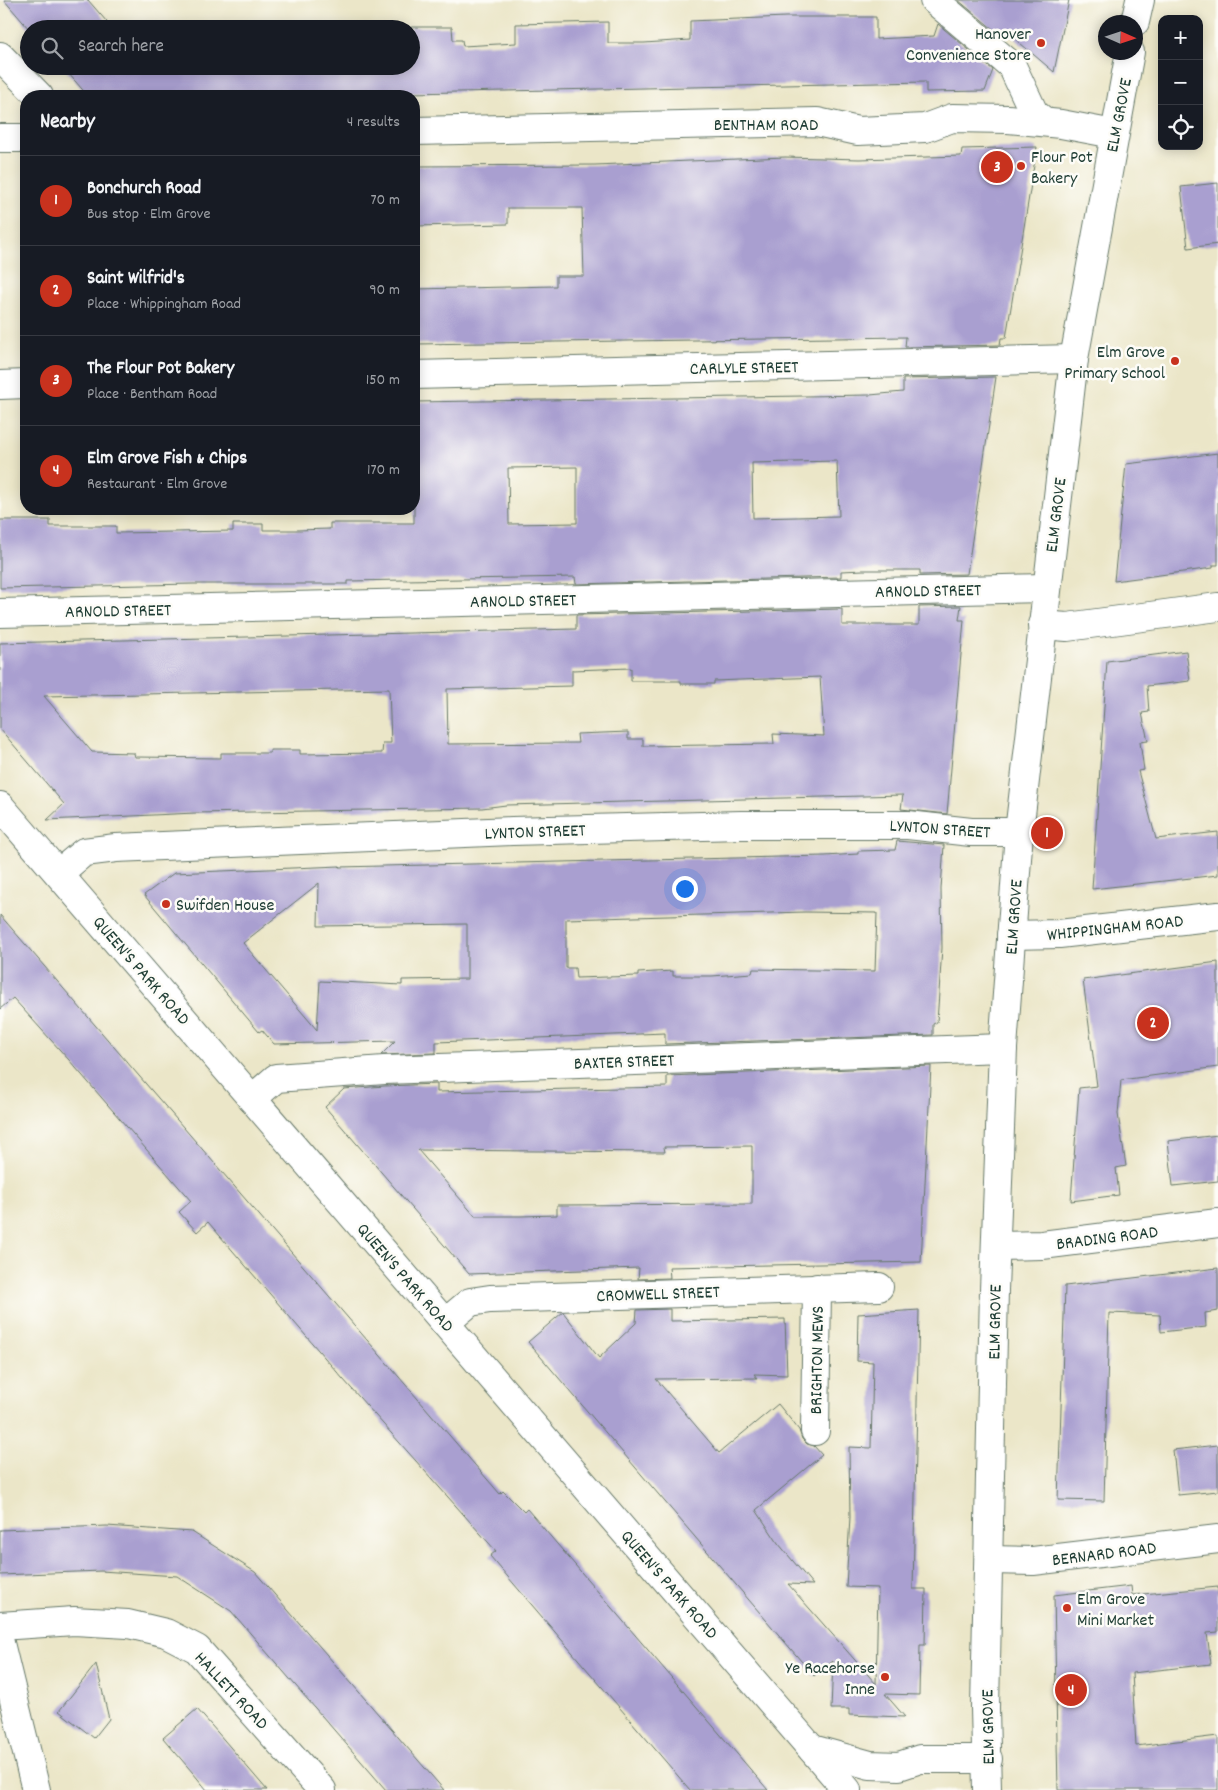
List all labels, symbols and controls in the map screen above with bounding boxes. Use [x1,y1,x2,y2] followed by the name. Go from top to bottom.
[1098,15,1143,60] north arrow
[1158,15,1203,150] map controls
[1158,15,1203,60] button: +
[20,20,420,75] search box
[906,23,1031,69] place label: Hanover Convenience Store
[38,34,66,62] icon: search
[78,34,164,61] text: Search here
[1035,37,1047,49] marker: Hanover Convenience Store
[1158,60,1203,105] button: −
[1101,76,1140,155] street label: ELM GROVE
[1158,105,1203,150] button: locate
[40,108,95,138] text: Nearby
[347,111,400,134] text: 4 results
[714,114,818,139] street label: BENTHAM ROAD
[1031,146,1093,192] place label: Flour Pot Bakery
[981,148,1013,186] pin: 3
[1015,160,1027,172] marker: Flour Pot Bakery
[87,176,201,203] text: Bonchurch Road
[54,189,58,212] text: 1
[370,189,400,212] text: 70 m
[87,203,211,226] text: Bus stop · Elm Grove
[87,266,185,293] text: Saint Wilfrid's
[53,279,60,302] text: 2
[369,279,400,302] text: 90 m
[87,293,241,316] text: Place · Whippingham Road
[1064,341,1166,387] place label: Elm Grove Primary School
[1169,355,1181,367] marker: Elm Grove Primary School
[87,356,234,383] text: The Flour Pot Bakery
[690,356,799,383] street label: CARLYLE STREET
[52,369,60,392] text: 3
[366,369,400,392] text: 150 m
[87,383,217,406] text: Place · Bentham Road
[87,446,247,473] text: Elm Grove Fish & Chips
[53,459,59,482] text: 4
[367,459,400,482] text: 170 m
[87,473,227,496] text: Restaurant · Elm Grove
[1040,476,1074,554] street label: ELM GROVE
[875,579,981,606] street label: ARNOLD STREET
[470,589,576,616] street label: ARNOLD STREET
[65,599,171,626] street label: ARNOLD STREET
[1031,814,1063,852] pin: 1
[889,815,991,846] street label: LYNTON STREET
[484,819,586,848] street label: LYNTON STREET
[672,876,698,902] your location
[1000,879,1031,956] street label: ELM GROVE
[176,894,275,919] place label: Swifden House
[160,898,172,910] marker: Swifden House
[1046,910,1185,949] street label: WHIPPINGHAM ROAD
[86,912,195,1032] street label: QUEEN'S PARK ROAD
[1137,1004,1169,1042] pin: 2
[573,1049,675,1078] street label: BAXTER STREET
[350,1219,459,1339] street label: QUEEN'S PARK ROAD
[1055,1221,1160,1258] street label: BRADING ROAD
[596,1281,720,1310] street label: CROMWELL STREET
[983,1284,1010,1360] street label: ELM GROVE
[805,1305,832,1415] street label: BRIGHTON MEWS
[614,1526,723,1646] street label: QUEEN'S PARK ROAD
[1051,1537,1158,1574] street label: BERNARD ROAD
[1077,1588,1155,1634] place label: Elm Grove Mini Market
[1061,1602,1073,1614] marker: Elm Grove Mini Market
[187,1647,273,1736] street label: HALLETT ROAD
[786,1657,875,1703] place label: Ye Racehorse Inne
[879,1671,891,1683] marker: Ye Racehorse Inne
[1055,1671,1087,1709] pin: 4
[976,1689,1003,1765] street label: ELM GROVE

